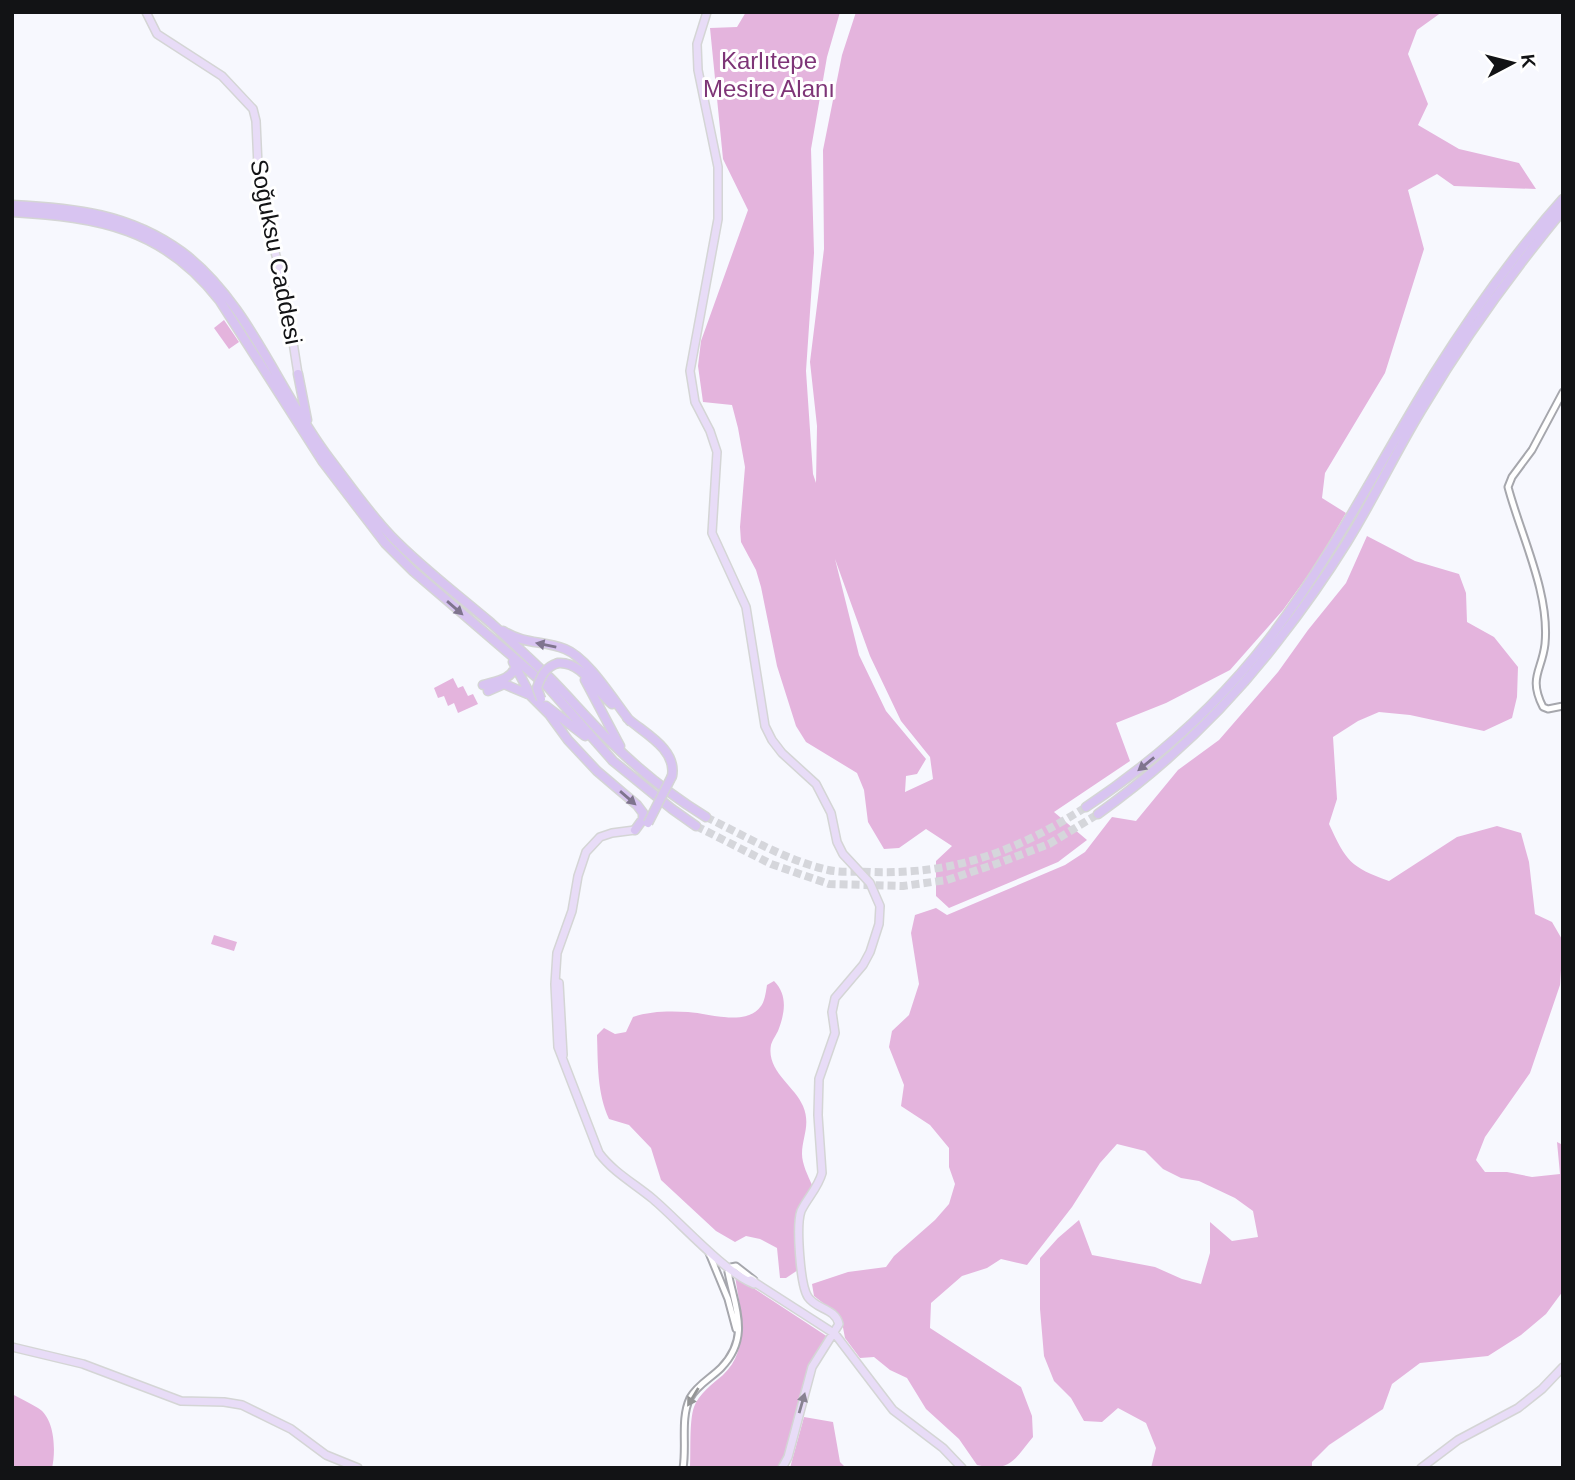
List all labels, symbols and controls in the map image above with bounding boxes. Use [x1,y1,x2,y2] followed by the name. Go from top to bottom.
[1477,28,1547,98] north arrow
[703,47,835,102] park label: Karlıtepe Mesire Alanı
[1517,53,1540,69] text: K
[245,157,308,347] street label: Soğuksu Caddesi
[447,600,464,615] one-way arrow
[535,639,557,650] one-way arrow
[1138,756,1156,771] one-way arrow
[620,790,637,805] one-way arrow
[687,1387,700,1406] one-way arrow
[797,1392,808,1414] one-way arrow

